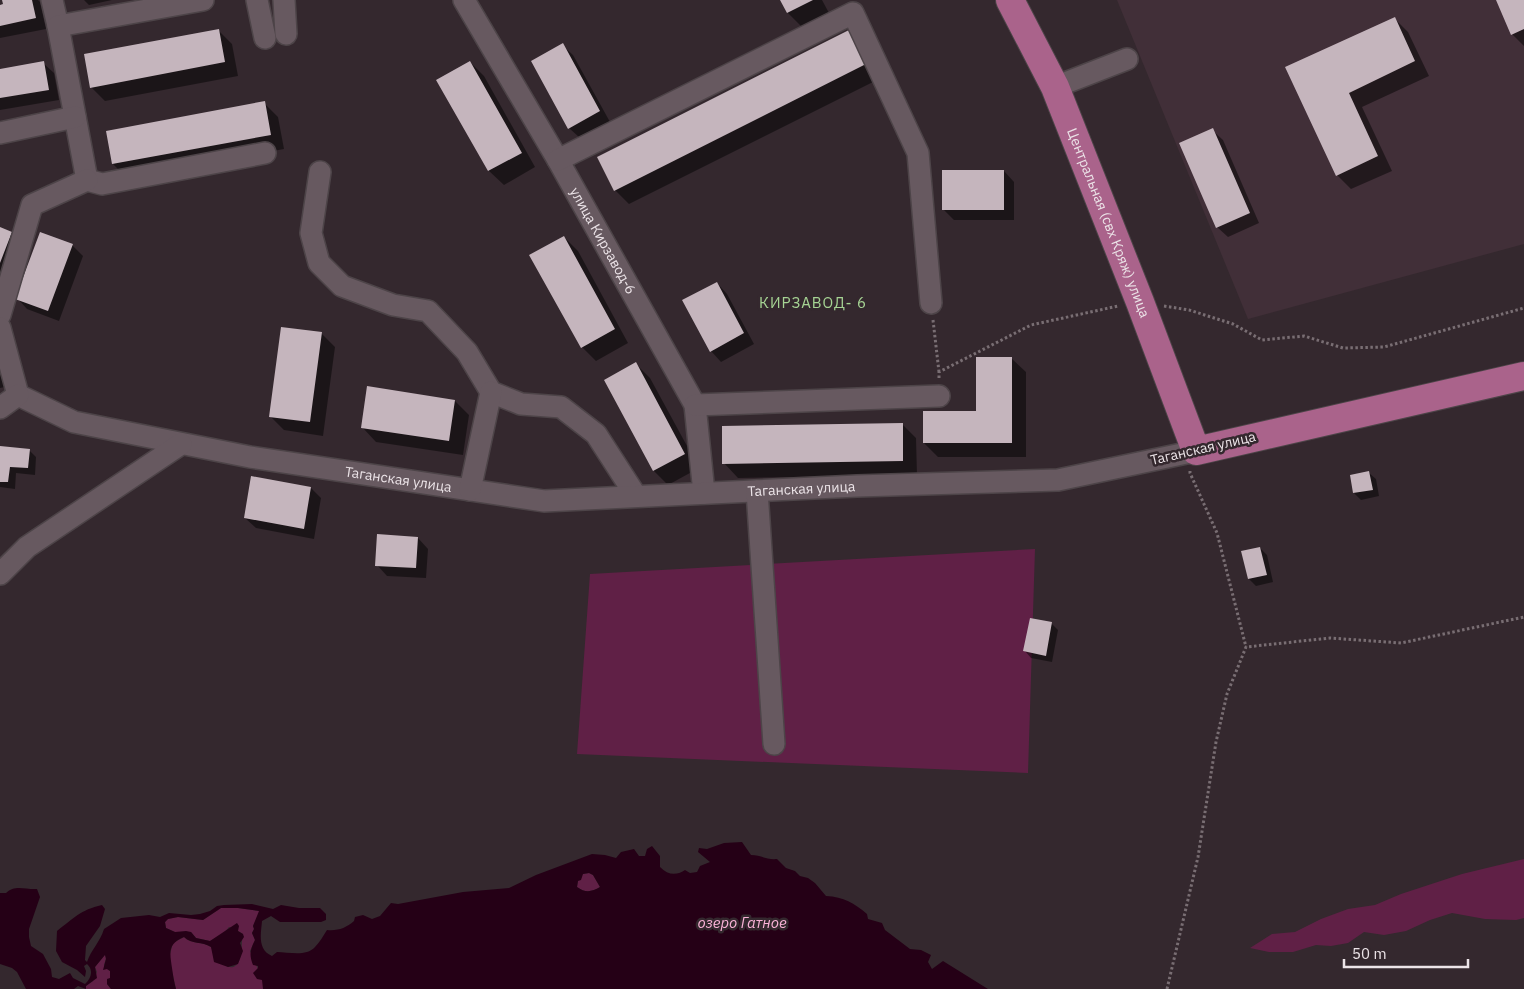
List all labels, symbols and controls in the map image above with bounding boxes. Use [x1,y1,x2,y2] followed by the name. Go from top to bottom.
[1063,125,1154,321] street label: Центральная (свх Кряж) улица
[566,184,640,297] street label: улица Кирзавод-6
[759,293,867,312] district label: КИРЗАВОД- 6
[1148,427,1258,469] street label: Таганская улица
[344,462,454,496] street label: Таганская улица
[747,477,856,500] street label: Таганская улица
[697,913,787,932] water label: озеро Гатное
[1344,936,1468,968] scale bar
[1352,944,1387,963] text: 50 m

